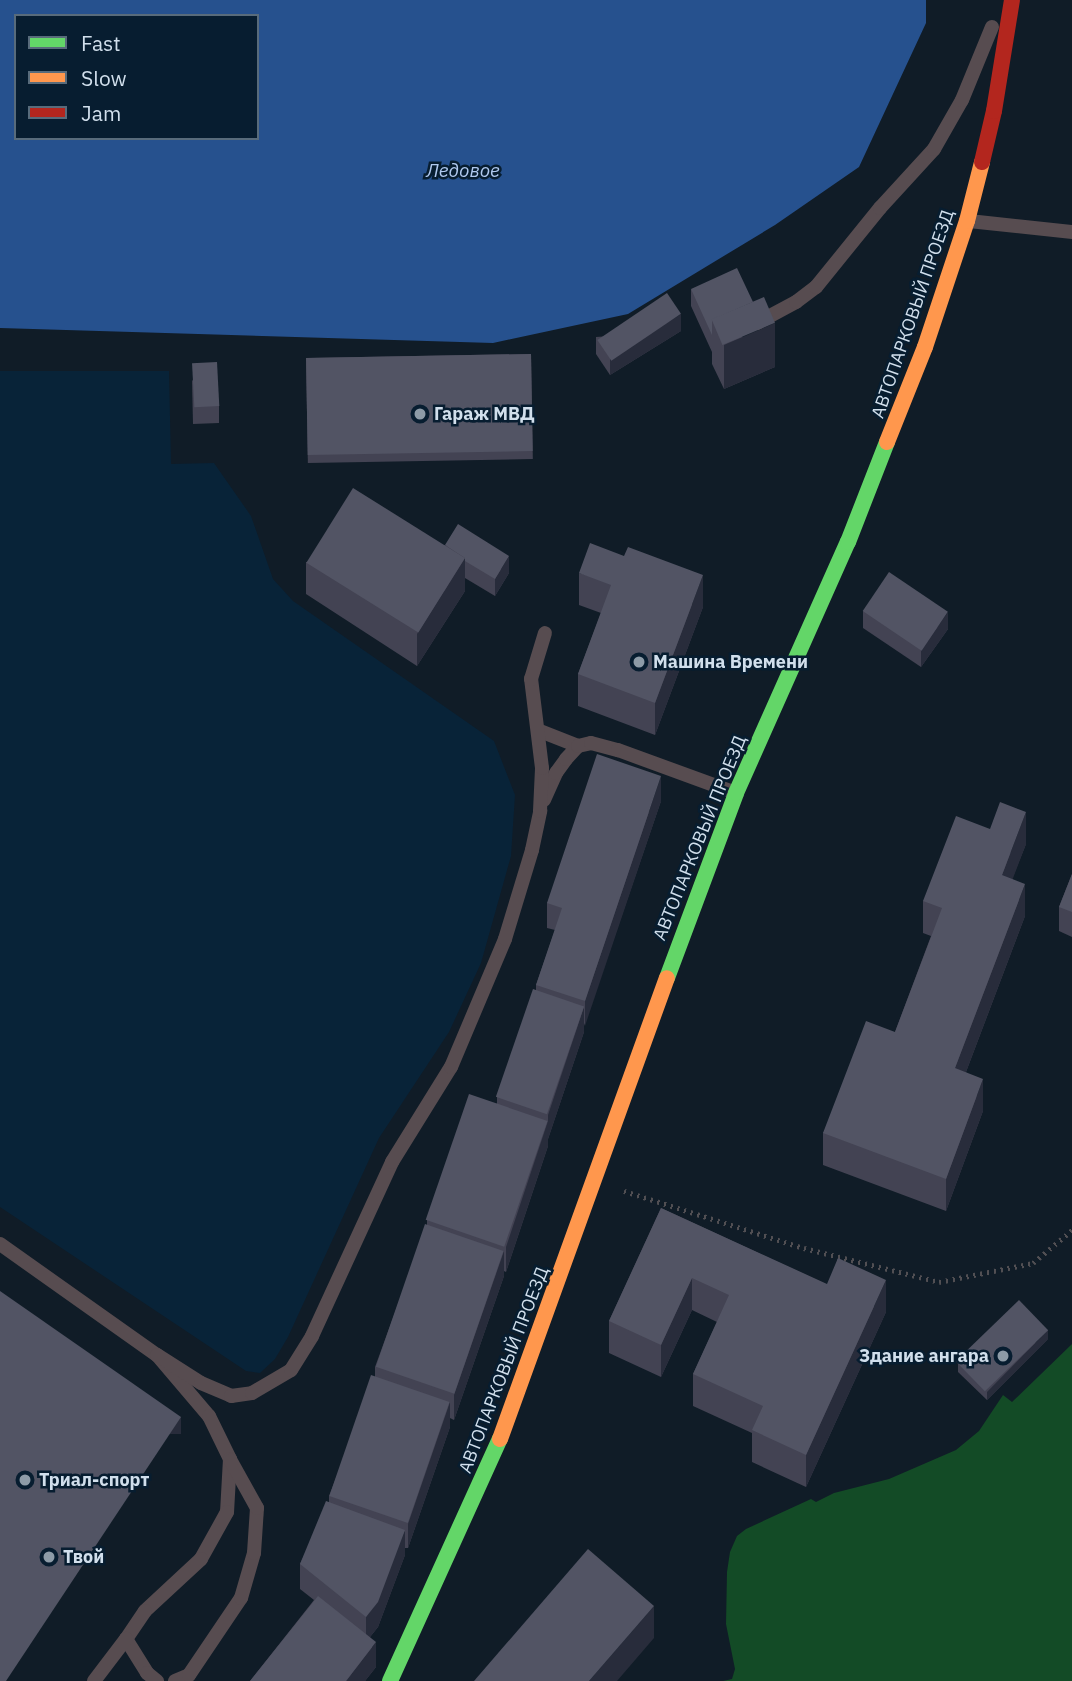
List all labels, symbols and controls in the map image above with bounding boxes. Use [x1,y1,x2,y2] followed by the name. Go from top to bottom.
[14,14,259,140] legend
[81,29,121,57] text: Fast
[81,64,127,92] text: Slow
[81,99,121,127] text: Jam
[426,160,500,182] water label: Ледовое
[867,207,959,421] street label: АВТОПАРКОВЫЙ ПРОЕЗД
[434,403,535,425] place label: Гараж МВД
[412,406,428,422] marker: Гараж МВД
[653,651,808,673] place label: Машина Времени
[631,654,647,670] marker: Машина Времени
[649,732,751,944] street label: АВТОПАРКОВЫЙ ПРОЕЗД
[455,1264,553,1476] street label: АВТОПАРКОВЫЙ ПРОЕЗД
[859,1345,989,1367] place label: Здание ангара
[995,1348,1011,1364] marker: Здание ангара
[39,1469,149,1491] place label: Триал-спорт
[17,1472,33,1488] marker: Триал-спорт
[63,1546,104,1568] place label: Твой
[41,1549,57,1565] marker: Твой

